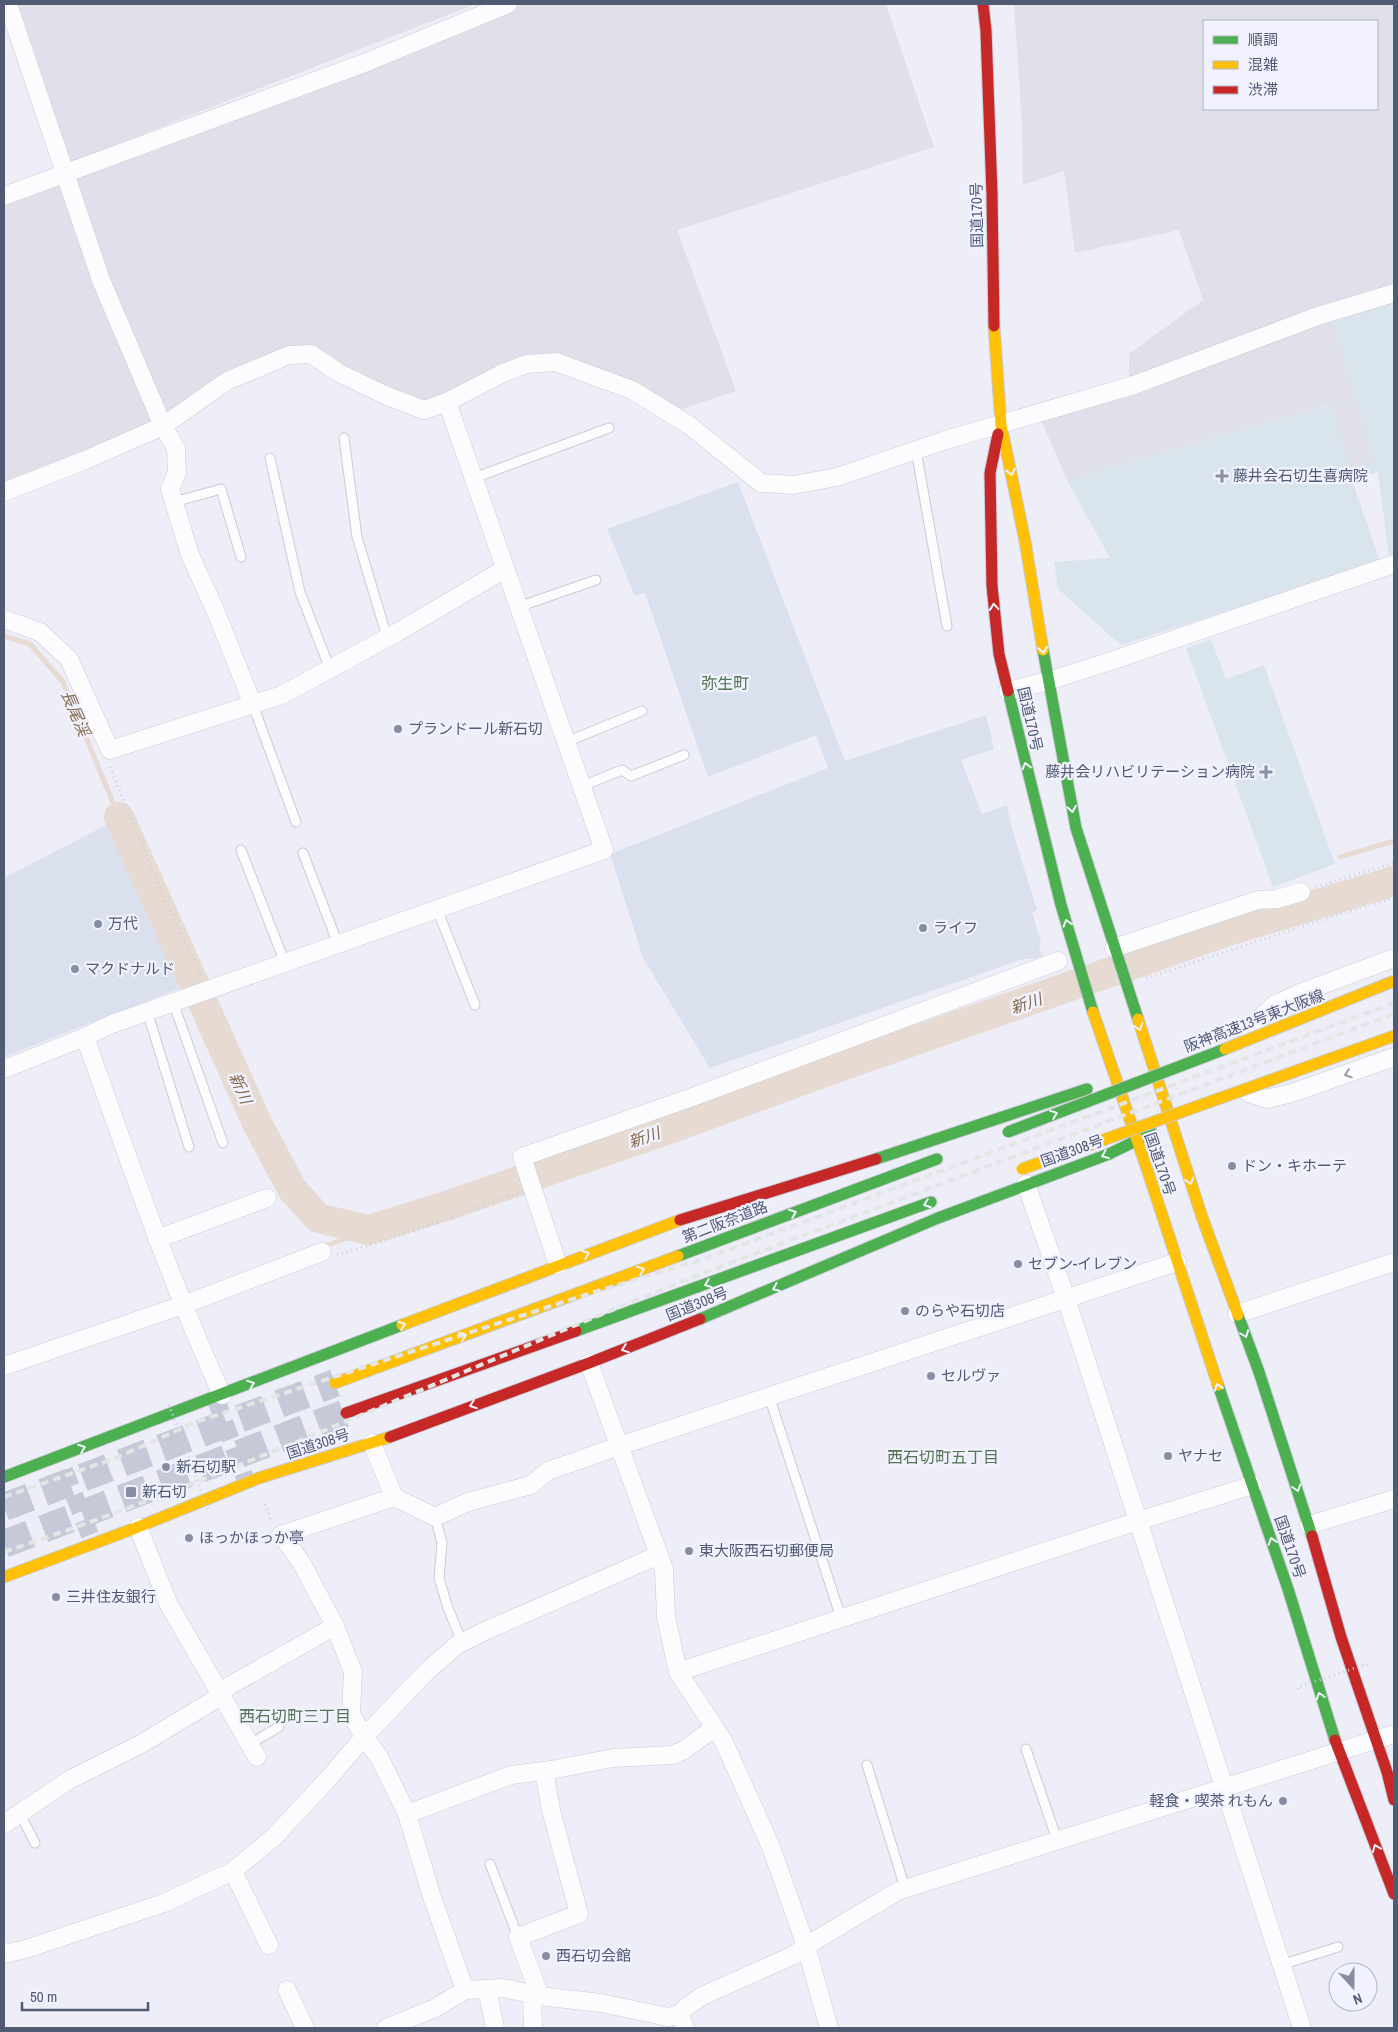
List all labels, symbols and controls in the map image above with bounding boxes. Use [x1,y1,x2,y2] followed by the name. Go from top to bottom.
[1203,20,1378,110] legend
[1248,29,1278,50] text: 順調
[1248,54,1278,75] text: 混雑
[1248,79,1278,100] text: 渋滞
[965,182,988,248] street label: 国道170号
[1233,465,1368,486] place label: 藤井会石切生喜病院
[1005,468,1016,477] one-way arrow
[1215,469,1229,483] marker: 藤井会石切生喜病院
[989,603,1000,611] one-way arrow
[1037,645,1047,654] one-way arrow
[701,672,749,694] district label: 弥生町
[1013,685,1048,753] street label: 国道170号
[56,687,96,741] water label: 長尾渓
[408,718,543,739] place label: プランドール新石切
[392,723,404,735] marker: プランドール新石切
[1045,761,1255,782] place label: 藤井会リハビリテーション病院
[1021,762,1032,771] one-way arrow
[1259,765,1273,779] marker: 藤井会リハビリテーション病院
[1067,805,1077,814] one-way arrow
[108,913,138,934] place label: 万代
[933,917,978,938] place label: ライフ
[92,918,104,930] marker: 万代
[1062,920,1072,928] one-way arrow
[917,922,929,934] marker: ライフ
[85,958,175,979] place label: マクドナルド
[69,963,81,975] marker: マクドナルド
[1181,984,1327,1057] street label: 阪神高速13号東大阪線
[1007,987,1047,1019] water label: 新川
[1133,1022,1143,1031] one-way arrow
[1344,1068,1353,1078] one-way arrow
[224,1069,258,1109] water label: 新川
[1049,1110,1058,1120] one-way arrow
[625,1121,665,1153] water label: 新川
[1037,1129,1106,1172] street label: 国道308号
[1140,1129,1181,1198] street label: 国道170号
[1101,1149,1110,1159] one-way arrow
[1242,1155,1347,1176] place label: ドン・キホーテ
[1226,1160,1238,1172] marker: ドン・キホーテ
[1184,1177,1194,1185] one-way arrow
[679,1196,771,1247] street label: 第二阪奈道路
[923,1198,931,1208] one-way arrow
[788,1209,797,1219] one-way arrow
[582,1250,590,1260] one-way arrow
[1028,1253,1137,1274] place label: セブン-イレブン
[1012,1258,1024,1270] marker: セブン-イレブン
[636,1266,644,1276] one-way arrow
[704,1278,713,1288] one-way arrow
[772,1281,781,1292] one-way arrow
[662,1282,731,1326] street label: 国道308号
[915,1300,1005,1321] place label: のらや石切店
[899,1305,911,1317] marker: のらや石切店
[397,1321,406,1331] one-way arrow
[1239,1329,1249,1338] one-way arrow
[458,1332,467,1342] one-way arrow
[622,1343,630,1353] one-way arrow
[941,1365,1001,1386] place label: セルヴァ
[925,1370,937,1382] marker: セルヴァ
[246,1380,254,1390] one-way arrow
[1214,1383,1224,1392] one-way arrow
[469,1399,478,1409] one-way arrow
[283,1423,352,1464] street label: 国道308号
[77,1443,86,1454] one-way arrow
[1178,1445,1223,1466] place label: ヤナセ
[887,1446,999,1468] district label: 西石切町五丁目
[1162,1450,1174,1462] marker: ヤナセ
[176,1456,236,1477] place label: 新石切駅
[160,1461,172,1473] marker: 新石切駅
[142,1481,187,1502] place label: 新石切
[1291,1484,1301,1492] one-way arrow
[124,1485,138,1499] marker: 新石切
[1270,1512,1311,1581] street label: 国道170号
[199,1527,304,1548] place label: ほっかほっか亭
[183,1532,195,1544] marker: ほっかほっか亭
[1268,1537,1278,1545] one-way arrow
[699,1540,834,1561] place label: 東大阪西石切郵便局
[683,1545,695,1557] marker: 東大阪西石切郵便局
[66,1586,156,1607] place label: 三井住友銀行
[50,1591,62,1603] marker: 三井住友銀行
[1316,1692,1326,1701] one-way arrow
[239,1705,351,1727] district label: 西石切町三丁目
[1150,1790,1273,1811] place label: 軽食・喫茶 れもん
[1277,1795,1289,1807] marker: 軽食・喫茶 れもん
[1372,1844,1382,1853] one-way arrow
[556,1945,631,1966] place label: 西石切会館
[540,1950,552,1962] marker: 西石切会館
[1328,1962,1378,2012] north arrow
[22,1980,149,2012] scale bar
[30,1986,57,2007] text: 50 m
[1351,1989,1365,2009] text: N

